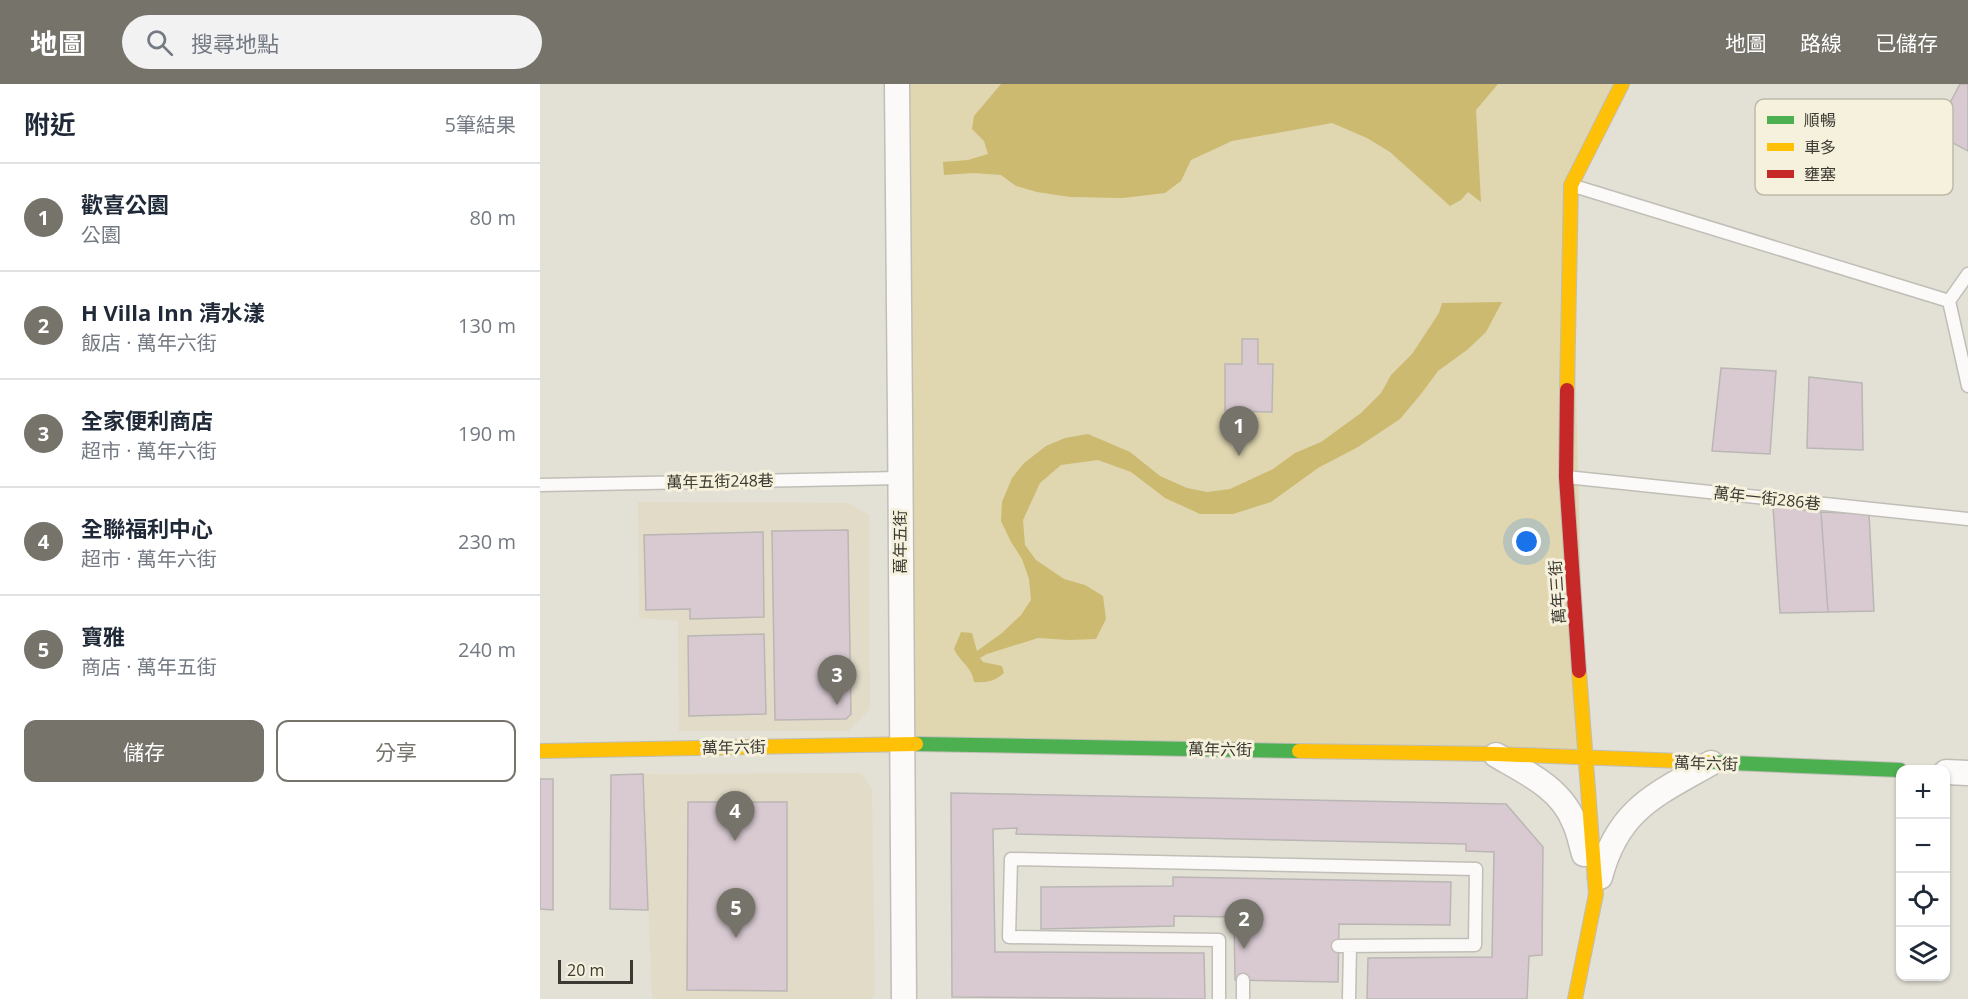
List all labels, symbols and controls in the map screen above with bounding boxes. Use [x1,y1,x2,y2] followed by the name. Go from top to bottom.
[122,15,542,69] search box
[30,24,86,62] text: 地圖
[143,26,176,59] icon: search
[191,28,279,58] text: 搜尋地點
[1725,29,1767,57] text: 地圖
[1800,29,1842,57] text: 路線
[1875,29,1938,57] text: 已儲存
[1755,99,1953,195] legend
[24,106,76,142] text: 附近
[1804,109,1836,131] text: 順暢
[445,111,516,138] text: 5筆結果
[1804,136,1836,158] text: 車多
[1804,163,1836,185] text: 壅塞
[81,189,169,219] text: 歡喜公園
[38,204,49,231] text: 1
[469,204,516,231] text: 80 m
[81,221,121,248] text: 公園
[81,297,265,327] text: H Villa Inn 清水漾
[38,312,49,339] text: 2
[458,312,516,339] text: 130 m
[81,329,217,356] text: 飯店 · 萬年六街
[81,405,213,435] text: 全家便利商店
[1220,406,1258,456] pin: 1
[38,420,49,447] text: 3
[458,420,516,447] text: 190 m
[81,437,217,464] text: 超市 · 萬年六街
[666,469,774,493] street label: 萬年五街248巷
[1712,481,1822,515] street label: 萬年一街286巷
[889,510,911,574] street label: 萬年五街
[81,513,213,543] text: 全聯福利中心
[1512,527,1541,556] your location
[38,528,49,555] text: 4
[458,528,516,555] text: 230 m
[81,545,217,572] text: 超市 · 萬年六街
[1544,559,1570,625] street label: 萬年三街
[81,621,125,651] text: 寶雅
[38,636,49,663] text: 5
[458,636,516,663] text: 240 m
[81,653,217,680] text: 商店 · 萬年五街
[818,656,856,705] pin: 3
[24,720,264,782] button: 儲存
[276,720,516,782] button: 分享
[702,735,766,759] street label: 萬年六街
[1188,737,1252,761] street label: 萬年六街
[1674,751,1738,775] street label: 萬年六街
[1896,765,1950,981] map controls
[1896,765,1950,819] button: +
[716,792,754,841] pin: 4
[1896,819,1950,873] button: −
[1896,873,1950,927] button: locate
[716,888,756,938] pin: 5
[1224,900,1264,949] pin: 2
[1896,927,1950,981] button: layers
[558,957,633,984] scale bar
[567,959,604,981] text: 20 m

